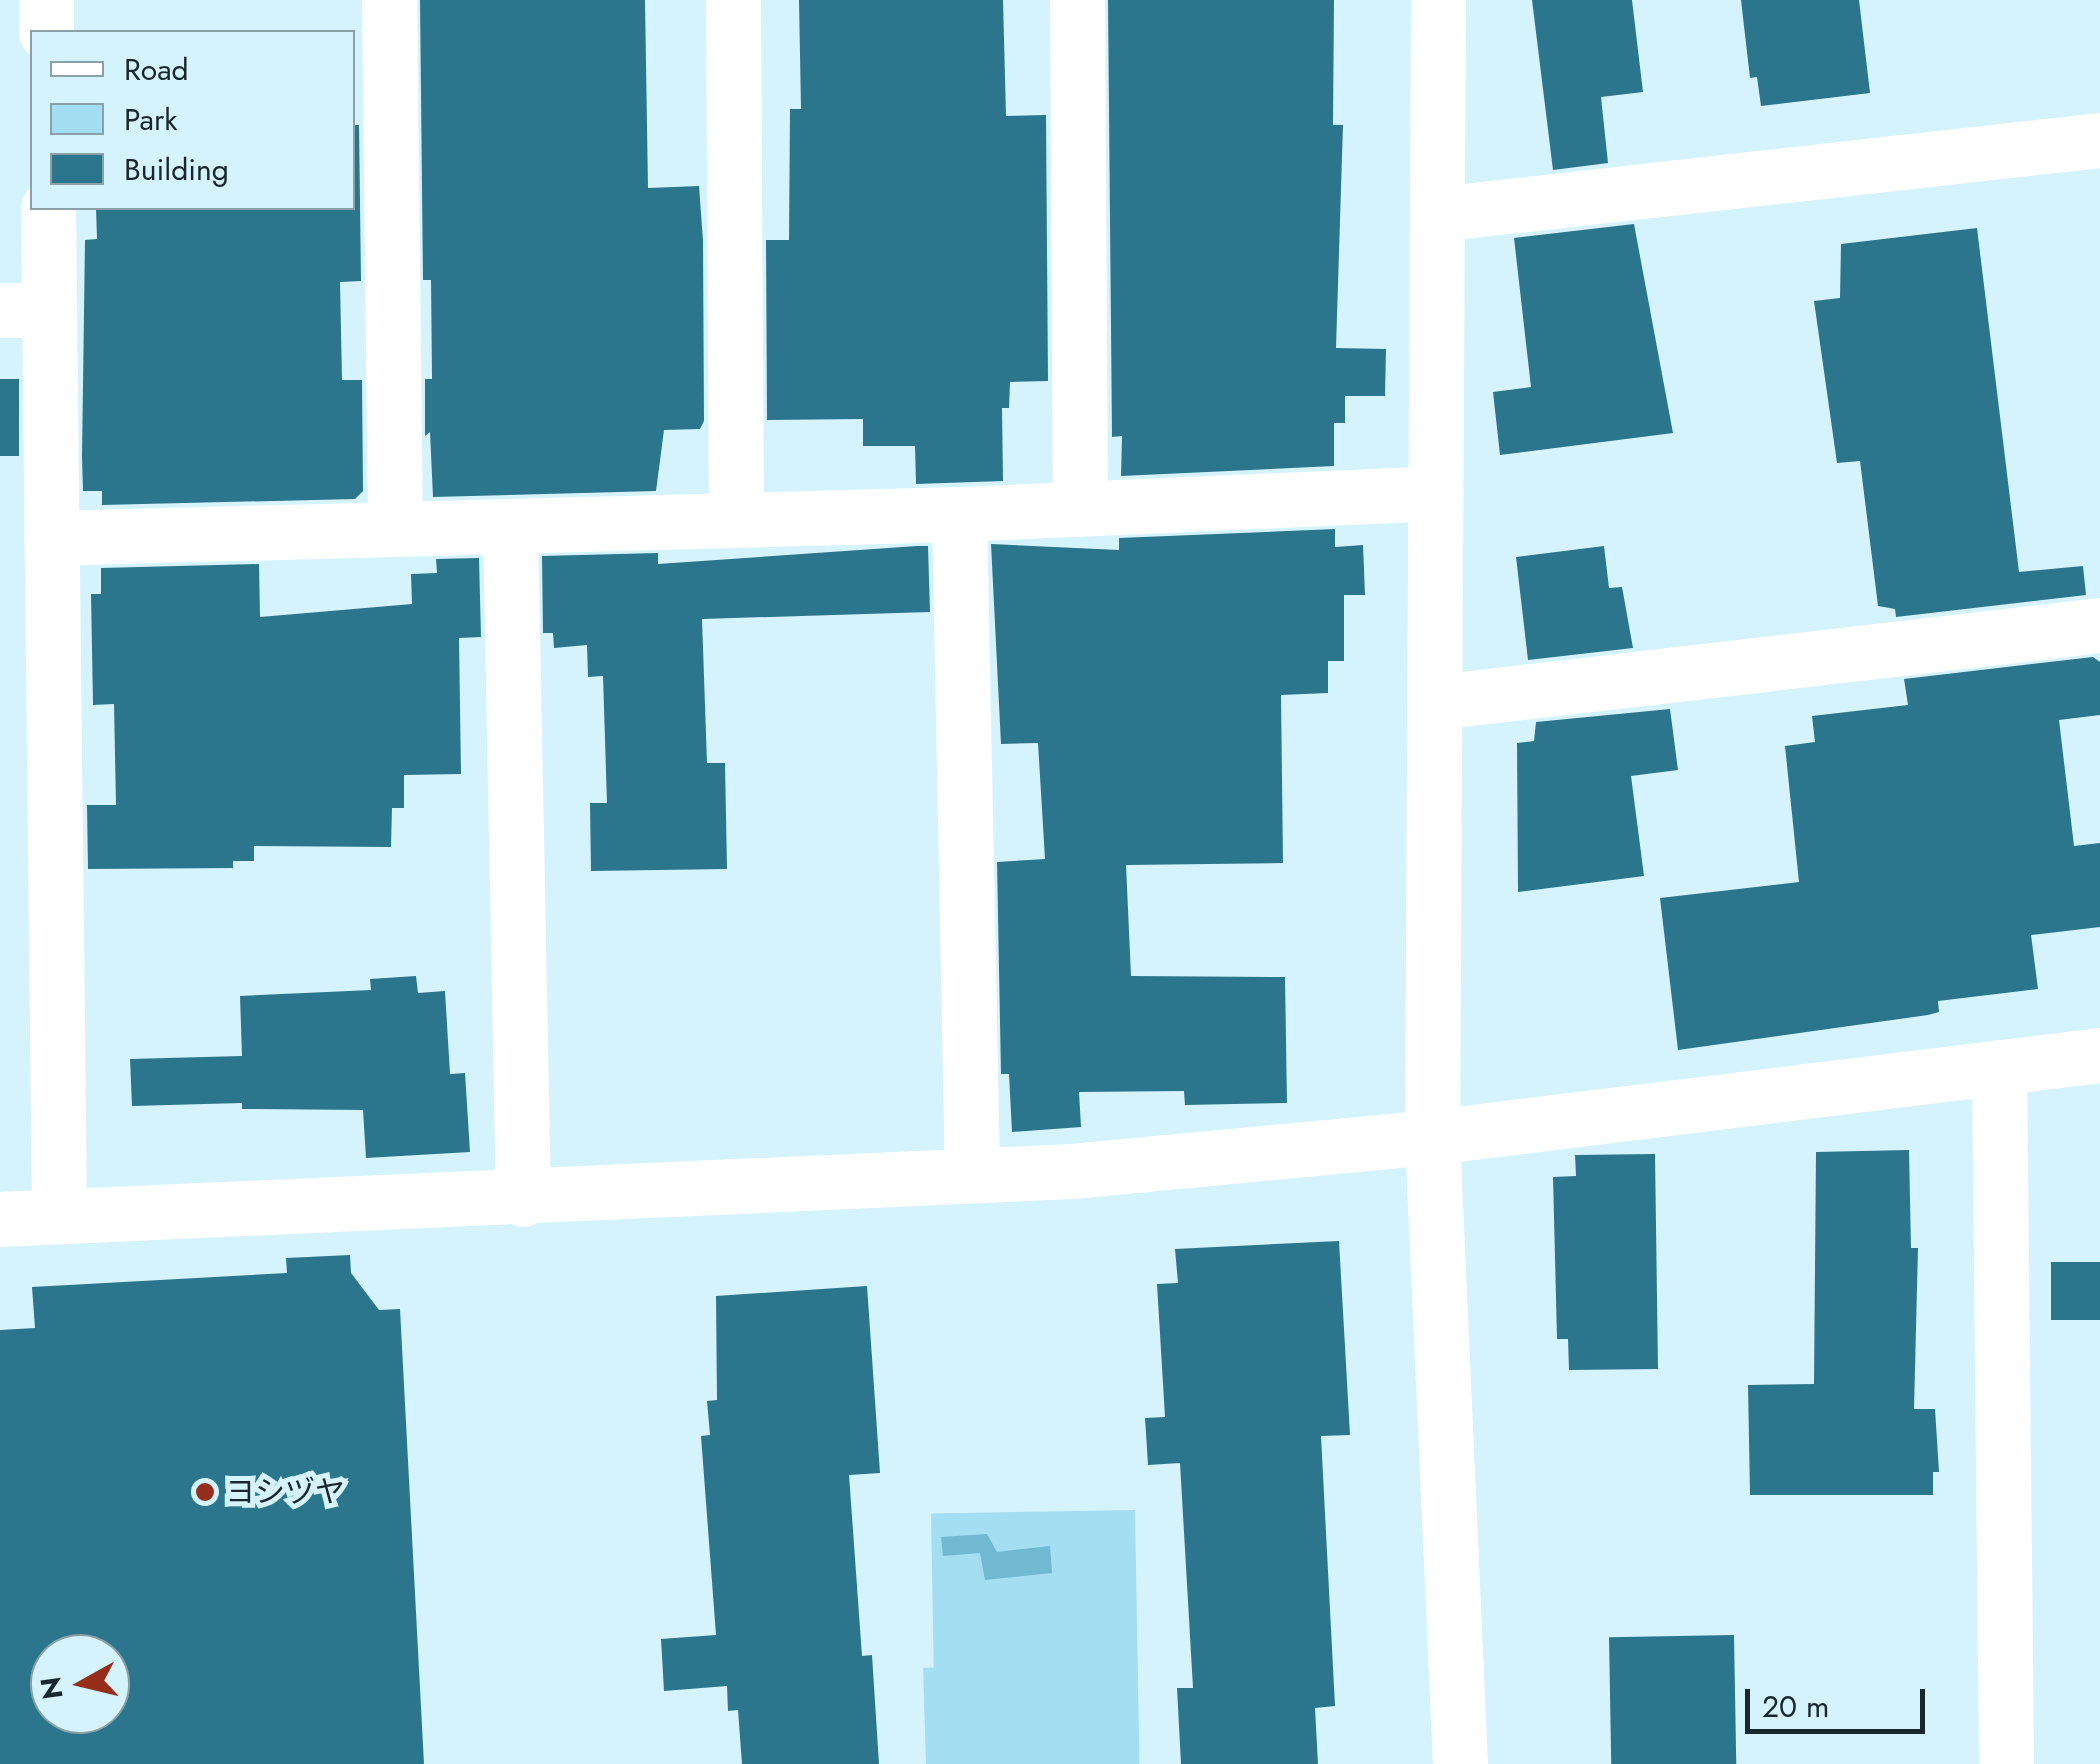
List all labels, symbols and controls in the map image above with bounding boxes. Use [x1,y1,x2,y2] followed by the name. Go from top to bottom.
[30,30,355,210] legend
[124,48,189,91] text: Road
[124,98,177,141] text: Park
[124,148,229,191] text: Building
[225,1474,345,1510] place label: ヨシヅヤ
[194,1481,216,1503] marker: ヨシヅヤ
[30,1634,130,1734] north arrow
[1750,1669,1930,1731] scale bar
[30,1674,74,1702] text: N
[1762,1685,1829,1728] text: 20 m

